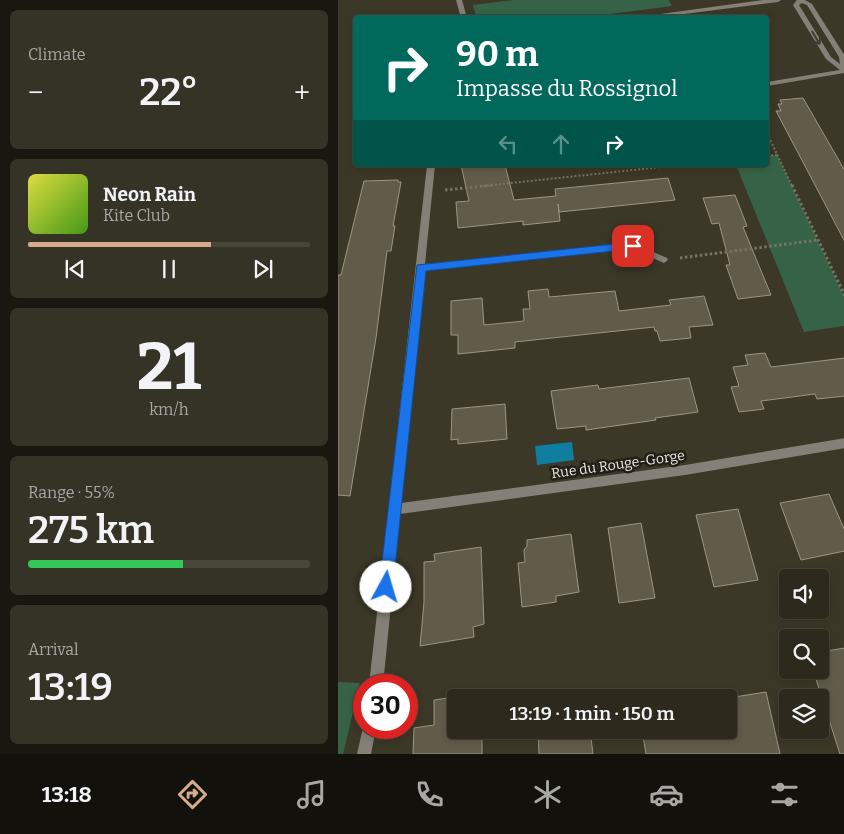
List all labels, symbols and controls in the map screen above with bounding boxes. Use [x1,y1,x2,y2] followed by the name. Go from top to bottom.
[811,31,821,45] one-way arrow
[456,33,539,75] text: 90 m
[373,35,438,100] icon: right
[28,45,86,64] text: Climate
[139,69,198,115] text: 22°
[456,75,678,102] text: Impasse du Rossignol
[28,76,43,109] text: −
[294,76,310,109] text: +
[494,130,522,158] icon: left
[547,130,575,158] icon: ahead
[600,130,628,158] icon: right
[103,183,196,206] text: Neon Rain
[103,206,170,225] text: Kite Club
[612,225,654,267] pin
[619,232,647,260] icon: arrive
[61,255,89,283] icon: previous
[155,255,183,283] icon: pause
[249,255,277,283] icon: next
[137,328,201,406] text: 21
[149,400,189,419] text: km/h
[550,447,686,482] street label: Rue du Rouge-Gorge
[28,483,115,502] text: Range · 55%
[28,507,154,553] text: 275 km
[359,560,411,612] position arrow
[779,569,829,739] map controls
[779,569,829,619] button: sound
[779,629,829,679] button: search
[28,640,79,659] text: Arrival
[28,664,113,710] text: 13:19
[353,674,418,739] speed limit sign: 30
[779,689,829,739] button: layers
[509,702,675,725] text: 13:19 · 1 min · 150 m
[175,777,210,812] icon: directions
[294,777,329,812] icon: music
[412,777,447,812] icon: phone
[530,777,565,812] icon: climate
[649,777,684,812] icon: car
[767,777,802,812] icon: filters
[42,781,92,808] text: 13:18

